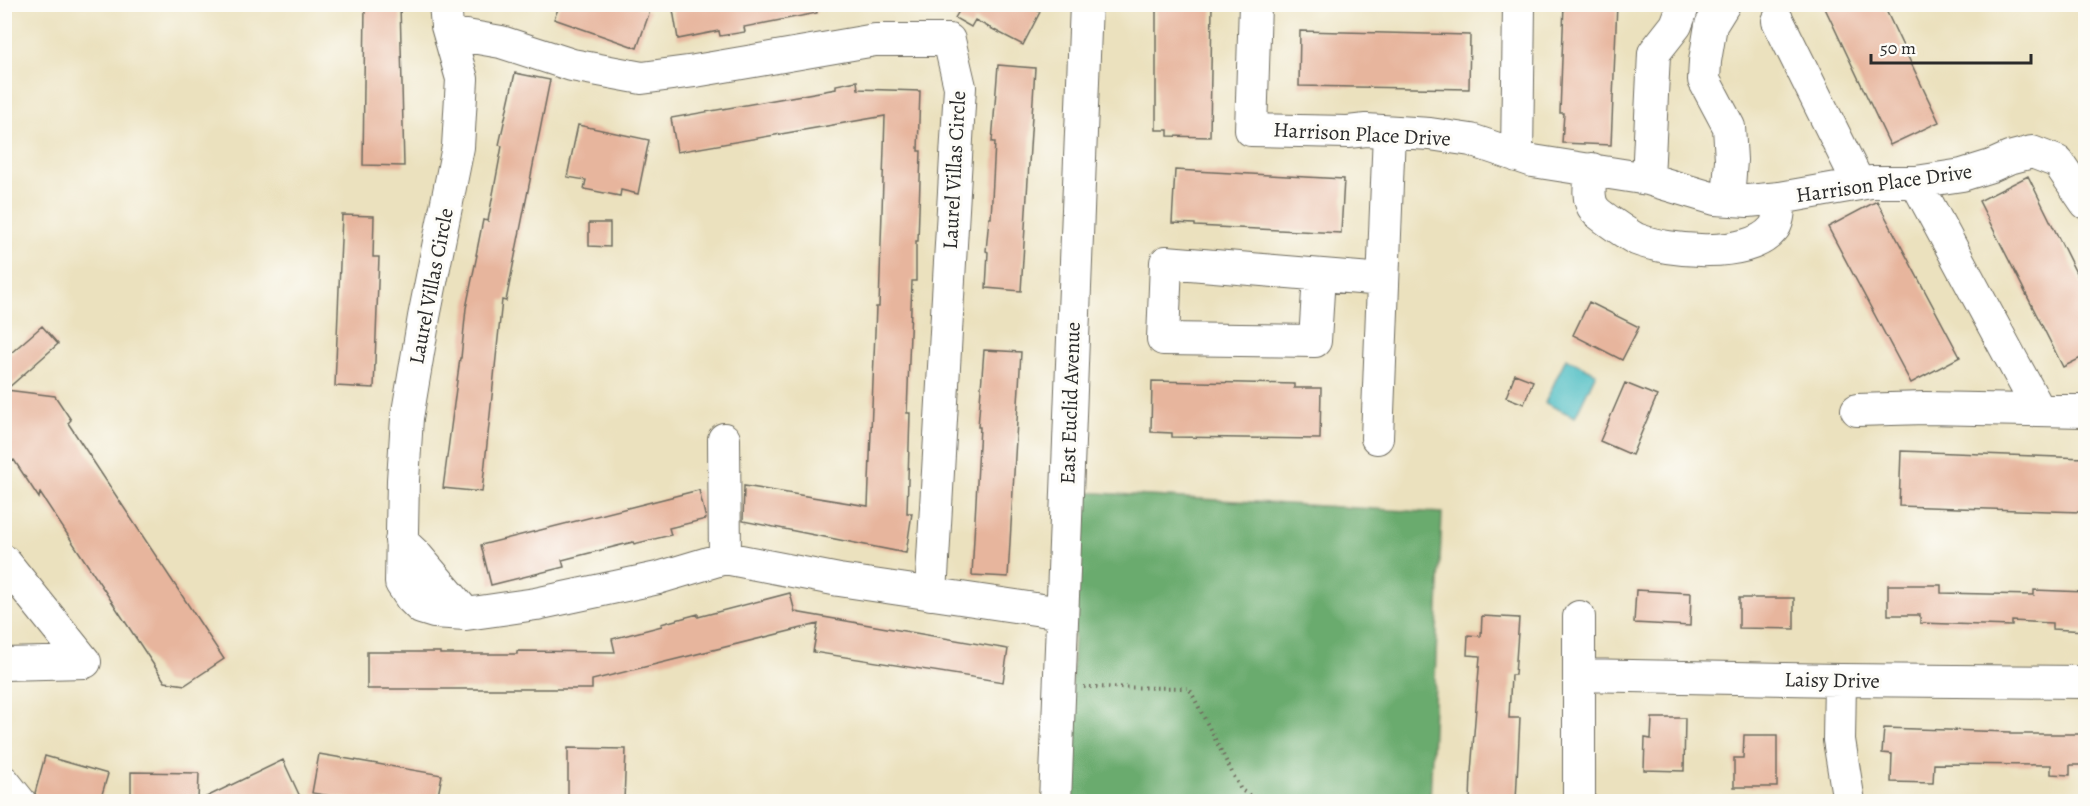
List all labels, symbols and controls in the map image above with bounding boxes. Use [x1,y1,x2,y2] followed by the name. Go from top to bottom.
[1871,27,2032,65] scale bar
[1880,36,1916,60] text: 50 m
[936,90,972,250] street label: Laurel Villas Circle
[1273,115,1451,153] street label: Harrison Place Drive
[1794,157,1974,209] street label: Harrison Place Drive
[402,205,460,367] street label: Laurel Villas Circle
[1053,321,1087,485] street label: East Euclid Avenue
[1784,665,1880,695] street label: Laisy Drive

